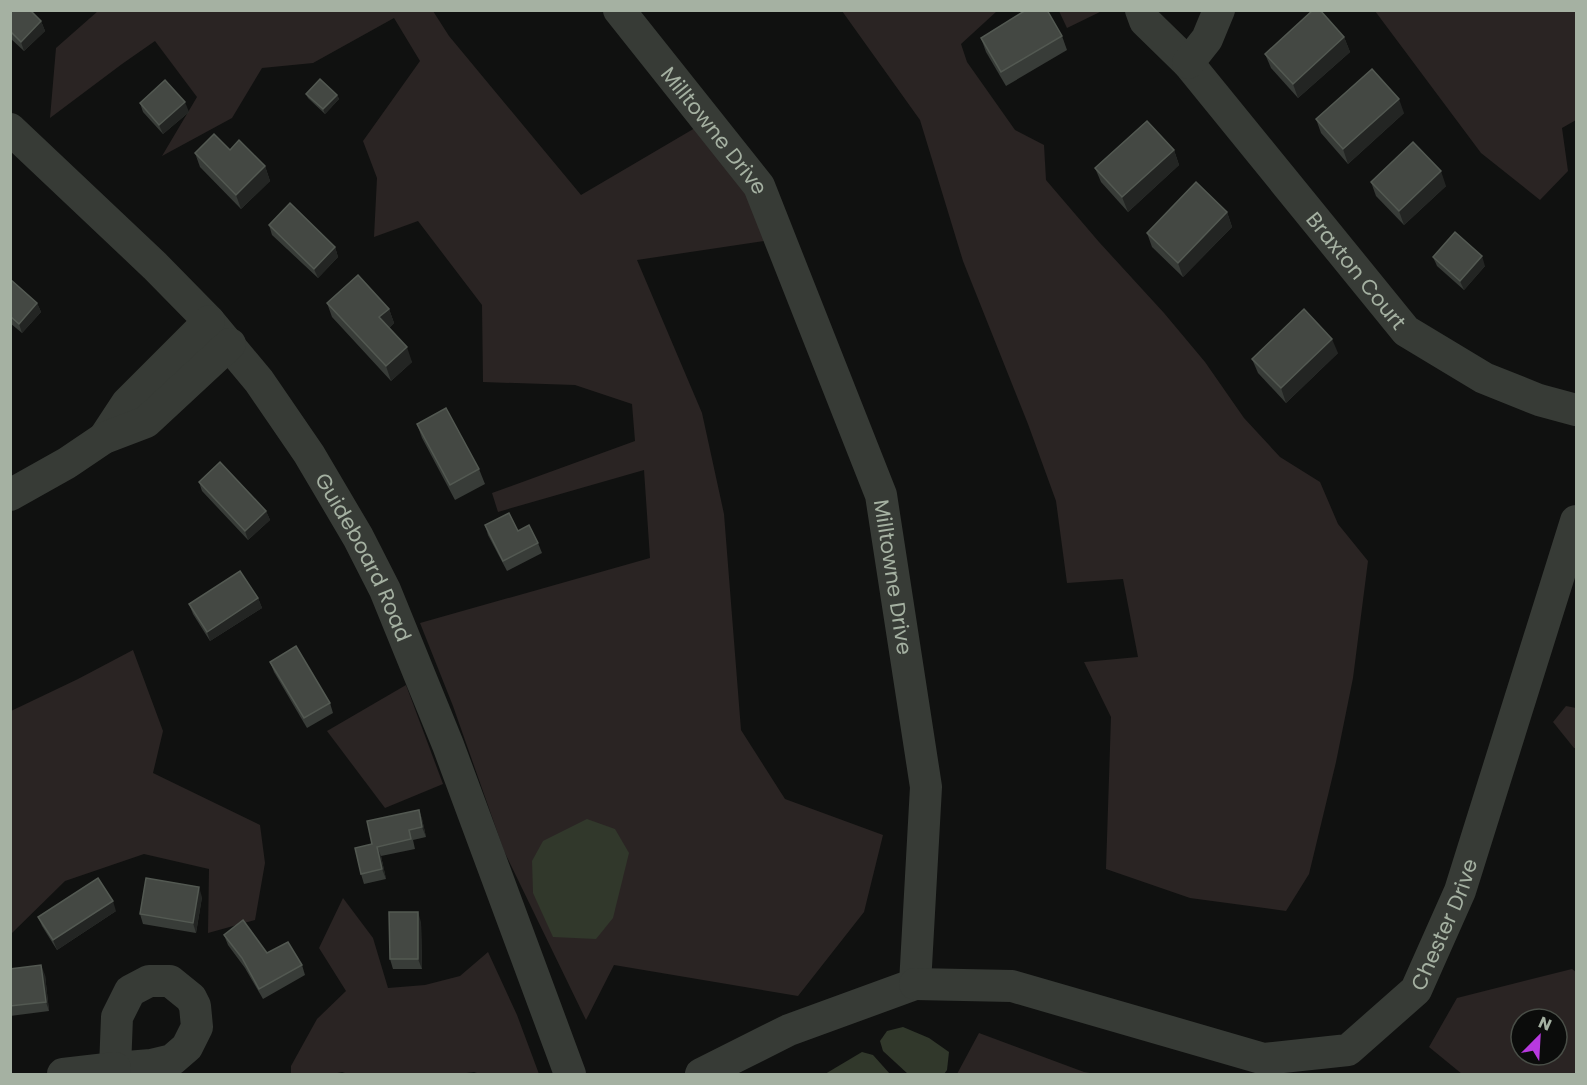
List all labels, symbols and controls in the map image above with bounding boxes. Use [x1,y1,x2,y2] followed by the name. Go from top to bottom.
[655,60,775,198] street label: Milltowne Drive
[1300,205,1413,335] street label: Braxton Court
[309,467,419,646] street label: Guideboard Road
[867,497,920,657] street label: Milltowne Drive
[1403,855,1484,995] street label: Chester Drive
[1509,1007,1569,1067] north arrow
[1535,1011,1555,1037] text: N

